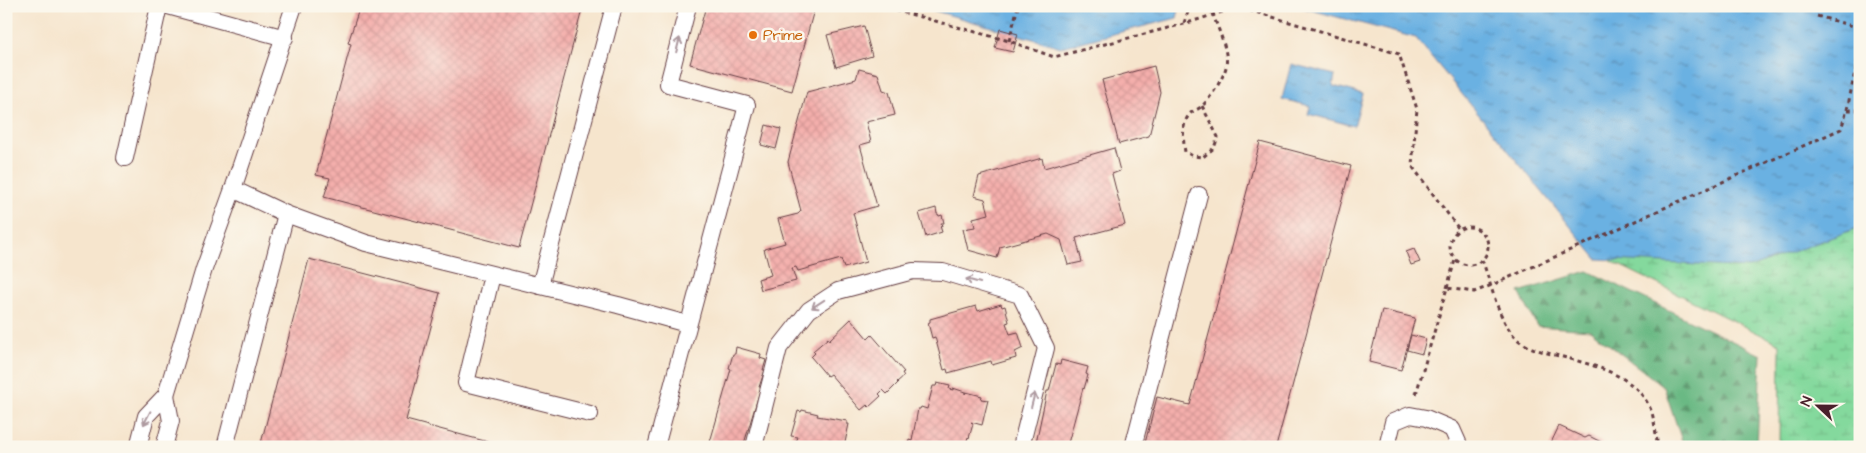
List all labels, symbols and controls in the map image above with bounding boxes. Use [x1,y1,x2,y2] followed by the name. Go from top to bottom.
[763,25,803,46] place label: Prime
[747,29,759,41] marker: Prime
[674,37,683,53] one-way arrow
[965,275,981,285] one-way arrow
[811,299,825,309] one-way arrow
[1794,380,1844,430] north arrow
[1029,392,1038,408] one-way arrow
[1796,393,1818,409] text: N
[142,411,152,426] one-way arrow

